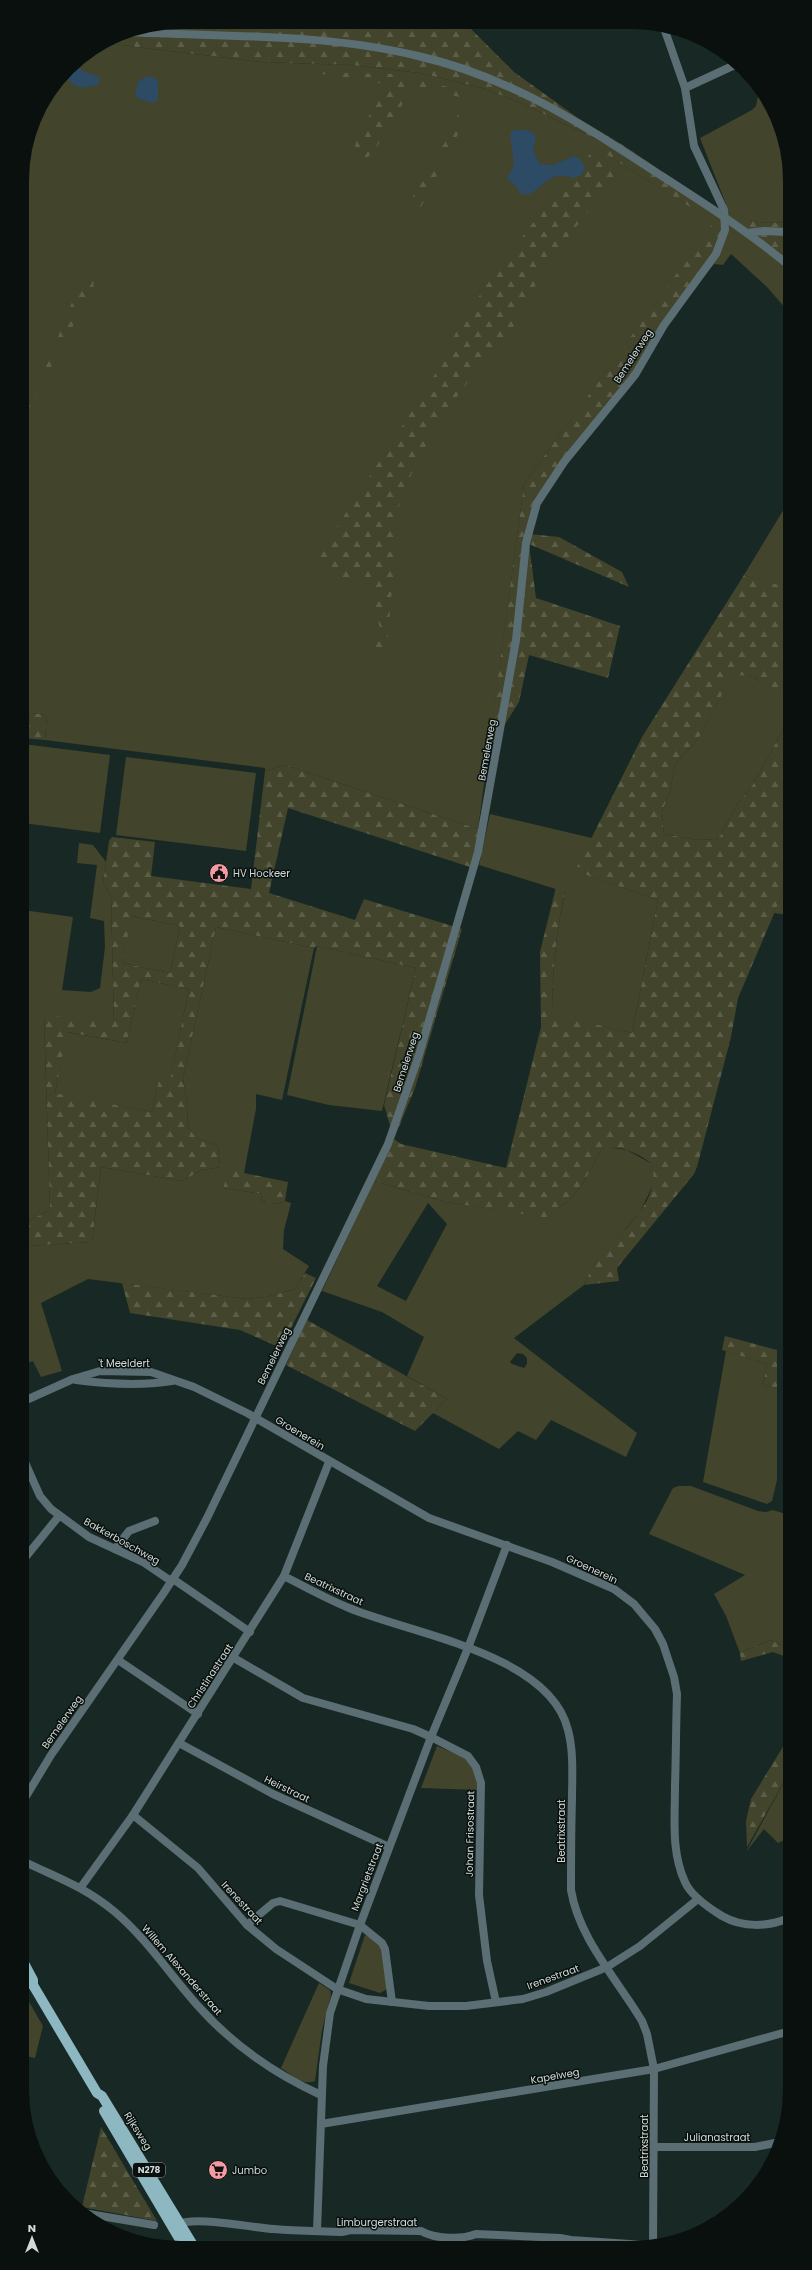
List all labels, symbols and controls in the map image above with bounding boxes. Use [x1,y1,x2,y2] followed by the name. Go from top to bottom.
[610,326,656,386] street label: Bemelerweg
[474,718,500,782] street label: Bemelerweg
[208,862,230,884] public building icon: HV Hockeer
[233,866,290,881] place label: HV Hockeer
[389,1030,423,1094] street label: Bemelerweg
[254,1325,294,1387] street label: Bemelerweg
[98,1356,150,1371] street label: 't Meeldert
[272,1412,328,1454] street label: Groenerein
[81,1514,163,1568] street label: Bakkerboschweg
[564,1550,620,1588] street label: Groenerein
[302,1569,366,1609] street label: Beatrixstraat
[183,1640,237,1711] street label: Christinastraat
[38,1692,86,1752] street label: Bemelerweg
[262,1772,313,1807] street label: Heirstraat
[462,1790,478,1877] street label: Johan Frisostraat
[554,1799,569,1863] street label: Beatrixstraat
[347,1841,387,1913] street label: Margrietstraat
[218,1878,266,1928] street label: Irenestraat
[138,1921,226,2019] street label: Willem Alexanderstraat
[525,1960,582,1993] street label: Irenestraat
[529,2064,581,2088] street label: Kapelweg
[120,2109,156,2153] street label: Rijksweg
[637,2114,652,2178] street label: Beatrixstraat
[684,2130,751,2145] street label: Julianastraat
[207,2159,229,2181] supermarket icon: Jumbo
[133,2163,165,2177] road number: N278
[232,2163,267,2178] place label: Jumbo
[337,2215,418,2230] street label: Limburgerstraat
[12,2218,52,2258] north arrow
[28,2220,36,2236] text: N

